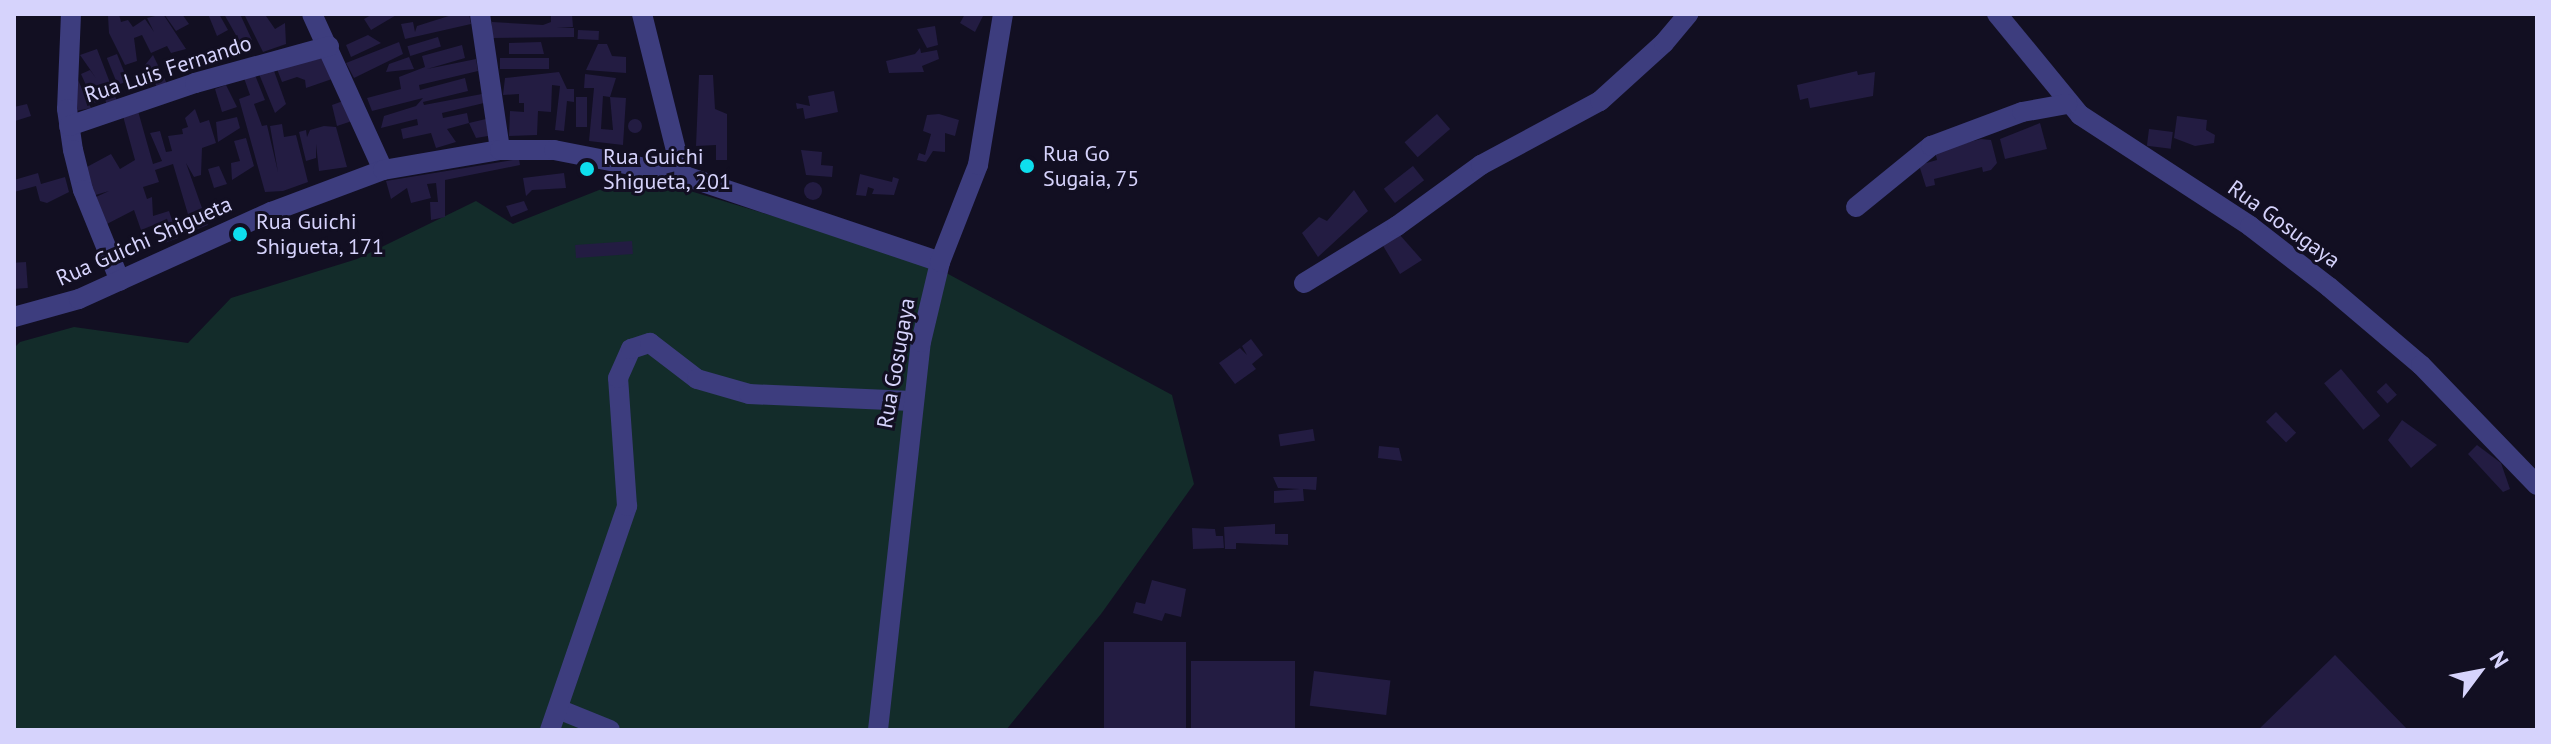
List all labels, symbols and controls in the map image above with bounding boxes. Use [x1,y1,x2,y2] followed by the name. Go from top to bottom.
[81,30,255,108] street label: Rua Luis Fernando
[1043,140,1141,192] place label: Rua Go Sugaia, 75
[603,143,733,194] place label: Rua Guichi Shigueta, 201
[1018,157,1036,175] marker: Rua Go Sugaia, 75
[578,160,596,178] marker: Rua Guichi Shigueta, 201
[2223,175,2345,273] street label: Rua Gosugaya
[52,190,236,292] street label: Rua Guichi Shigueta
[256,208,386,260] place label: Rua Guichi Shigueta, 171
[231,225,249,243] marker: Rua Guichi Shigueta, 171
[872,296,920,430] street label: Rua Gosugaya
[2439,632,2519,712] north arrow
[2484,646,2515,673] text: N

